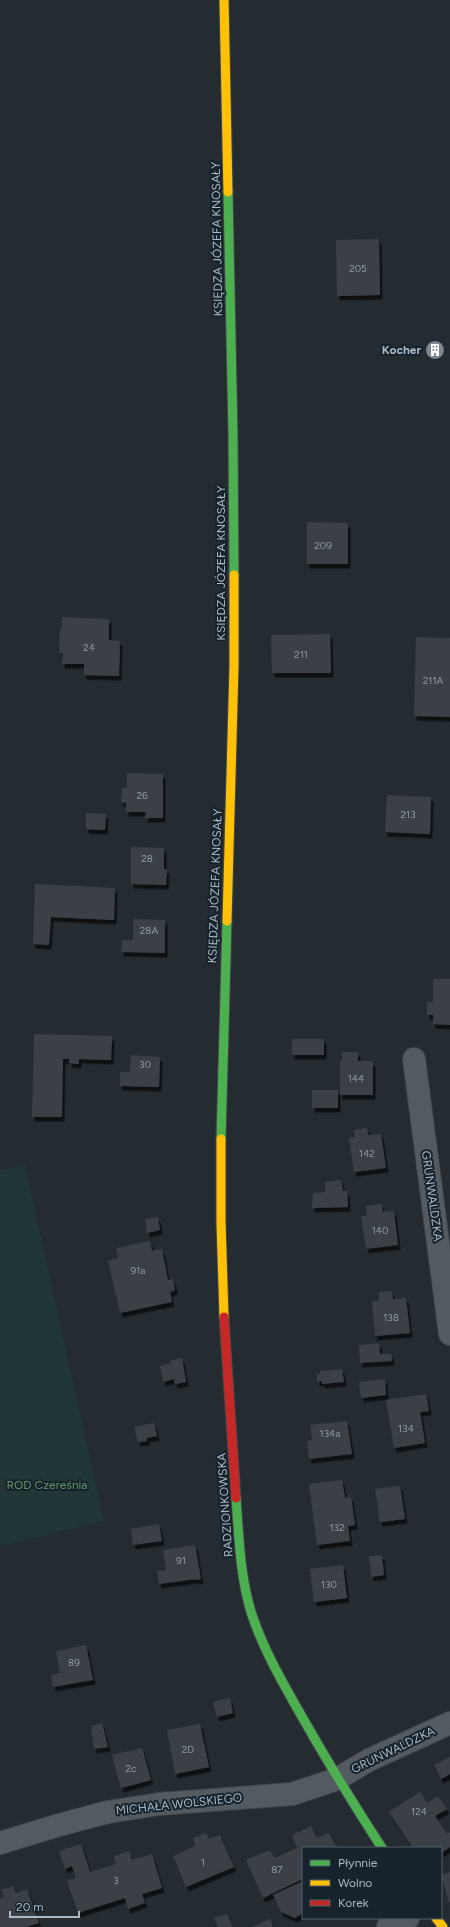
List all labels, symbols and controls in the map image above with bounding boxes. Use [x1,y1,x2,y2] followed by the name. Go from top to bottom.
[209,161,225,317] street label: KSIĘDZA JÓZEFA KNOSAŁY
[349,262,367,275] house number: 205
[424,339,446,361] building icon: Kocher
[382,343,421,357] place label: Kocher
[214,485,228,640] street label: KSIĘDZA JÓZEFA KNOSAŁY
[314,539,332,552] house number: 209
[83,641,95,654] house number: 24
[294,648,308,661] house number: 211
[423,674,444,687] house number: 211A
[136,789,148,802] house number: 26
[205,808,225,964] street label: KSIĘDZA JÓZEFA KNOSAŁY
[400,808,416,821] house number: 213
[141,852,153,865] house number: 28
[140,924,158,937] house number: 28A
[139,1058,151,1071] house number: 30
[348,1072,364,1085] house number: 144
[359,1147,375,1160] house number: 142
[419,1150,445,1242] street label: GRUNWALDZKA
[372,1224,388,1237] house number: 140
[131,1264,145,1277] house number: 91a
[383,1311,399,1324] house number: 138
[398,1422,414,1435] house number: 134
[320,1427,340,1440] house number: 134a
[214,1452,236,1558] street label: RADZIONKOWSKA
[7,1478,88,1492] park label: ROD Czereśnia
[329,1521,345,1534] house number: 132
[176,1554,186,1567] house number: 91
[321,1578,337,1591] house number: 130
[68,1656,80,1669] house number: 89
[349,1724,437,1776] street label: GRUNWALDZKA
[182,1743,194,1756] house number: 2D
[126,1762,137,1775] house number: 2c
[115,1790,243,1818] street label: MICHAŁA WOLSKIEGO
[411,1805,427,1818] house number: 124
[302,1847,442,1919] legend
[201,1856,205,1869] house number: 1
[338,1856,378,1870] text: Płynnie
[271,1863,283,1876] house number: 87
[113,1874,119,1887] house number: 3
[338,1876,372,1890] text: Wolno
[10,1893,79,1919] scale bar
[338,1896,369,1910] text: Korek
[16,1900,44,1914] text: 20 m

